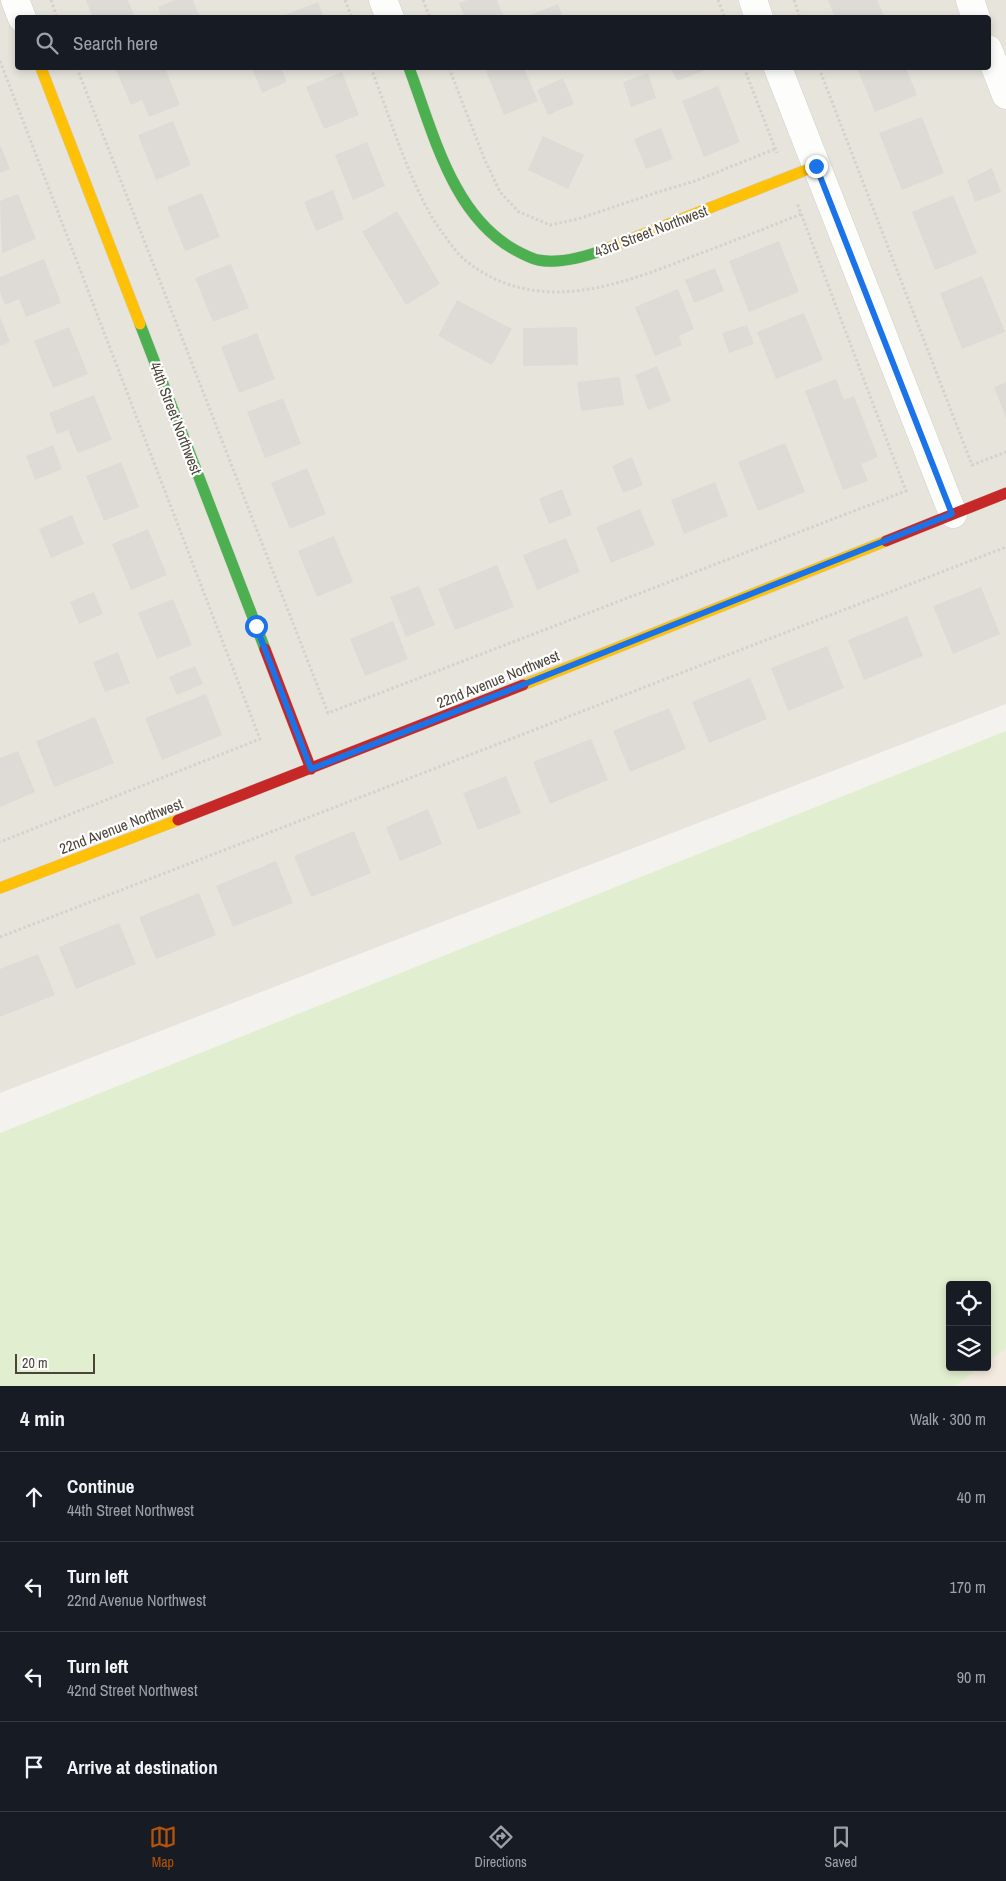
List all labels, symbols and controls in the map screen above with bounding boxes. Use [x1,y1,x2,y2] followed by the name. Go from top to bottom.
[15,15,991,70] search box
[33,29,61,57] icon: search
[73,30,158,56] text: Search here
[805,155,828,178] route end
[591,200,711,262] street label: 43rd Street Northwest
[145,359,207,478] street label: 44th Street Northwest
[245,615,268,638] route start
[434,645,563,713] street label: 22nd Avenue Northwest
[56,793,186,859] street label: 22nd Avenue Northwest
[946,1281,991,1371] map controls
[946,1281,991,1326] button: locate
[946,1326,991,1371] button: layers
[15,1351,95,1374] scale bar
[22,1354,48,1372] text: 20 m
[20,1404,65,1433] text: 4 min
[910,1408,986,1430] text: Walk · 300 m
[67,1473,135,1499] text: Continue
[20,1483,48,1511] icon: ahead
[957,1486,986,1508] text: 40 m
[67,1499,194,1521] text: 44th Street Northwest
[67,1563,128,1589] text: Turn left
[20,1573,48,1601] icon: left
[950,1576,986,1598] text: 170 m
[67,1589,206,1611] text: 22nd Avenue Northwest
[67,1653,128,1679] text: Turn left
[20,1663,48,1691] icon: left
[957,1666,986,1688] text: 90 m
[67,1679,198,1701] text: 42nd Street Northwest
[20,1753,48,1781] icon: arrive
[67,1754,218,1780] text: Arrive at destination
[149,1823,177,1871] tab: Map
[475,1823,527,1871] tab: Directions
[825,1823,857,1871] tab: Saved

